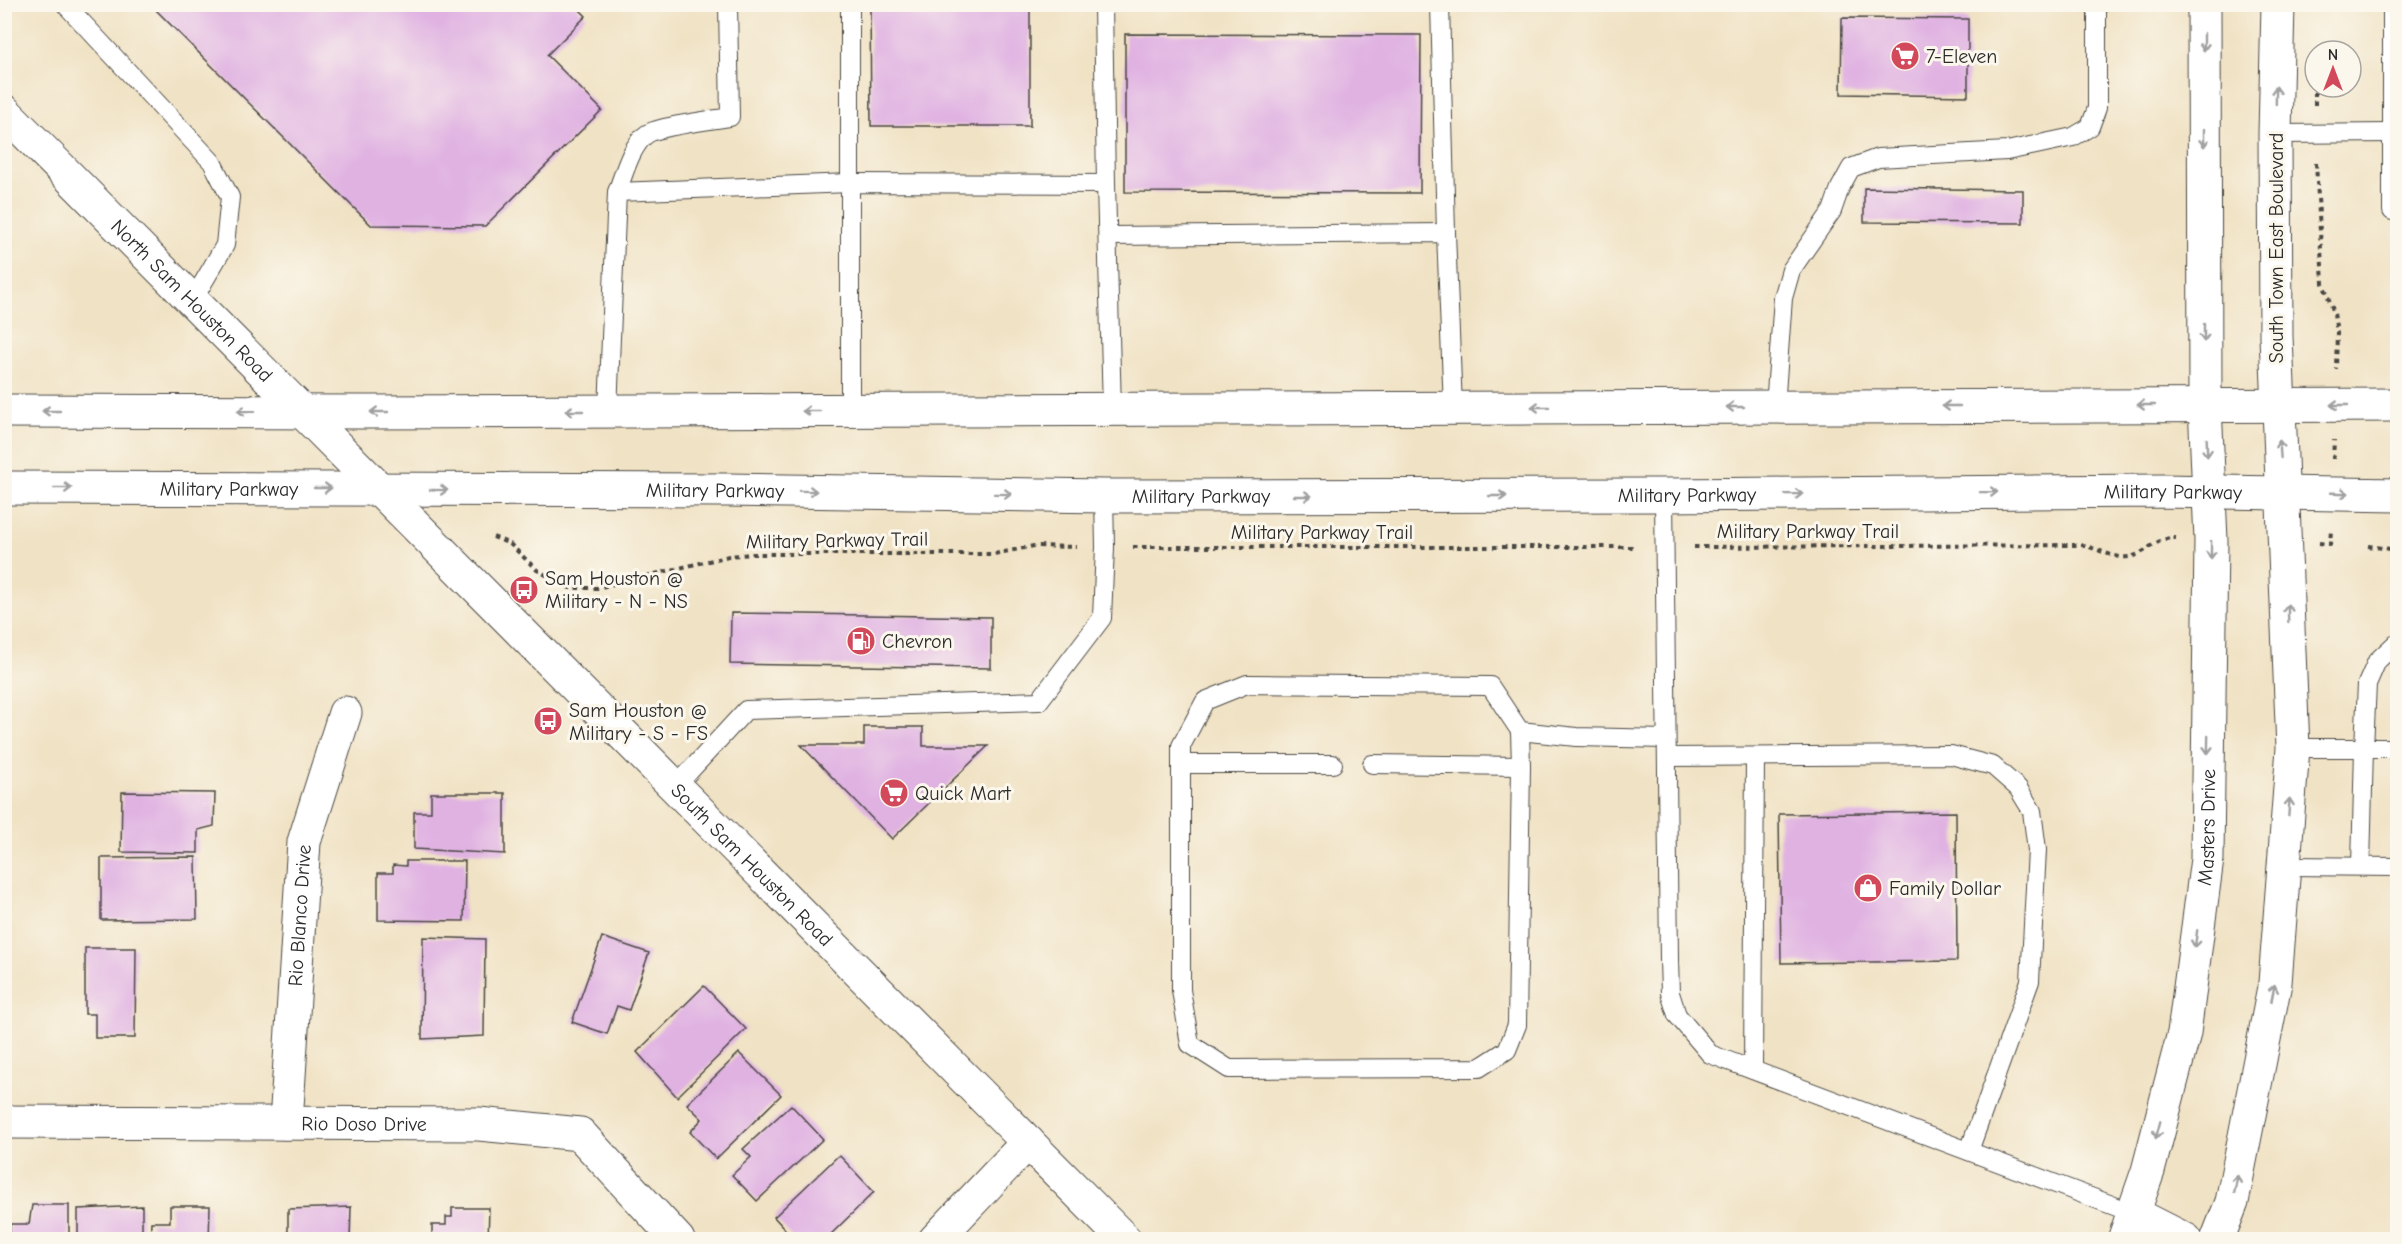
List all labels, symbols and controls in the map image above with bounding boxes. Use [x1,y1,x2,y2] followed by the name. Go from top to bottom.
[2198,31,2210,51] one-way arrow
[2303,39,2363,99] north arrow
[1889,40,1921,72] supermarket icon: 7-Eleven
[1926,45,1997,68] place label: 7-Eleven
[2328,46,2338,64] text: N
[2270,86,2282,106] one-way arrow
[2198,127,2210,147] one-way arrow
[2265,133,2288,363] street label: South Town East Boulevard
[106,215,277,387] street label: North Sam Houston Road
[2198,322,2210,342] one-way arrow
[2137,399,2157,411] one-way arrow
[2330,399,2350,411] one-way arrow
[1942,400,1962,412] one-way arrow
[1531,401,1551,413] one-way arrow
[1726,401,1746,413] one-way arrow
[42,405,62,417] one-way arrow
[237,405,257,416] one-way arrow
[565,405,585,417] one-way arrow
[802,405,822,417] one-way arrow
[370,406,390,418] one-way arrow
[2201,438,2212,458] one-way arrow
[2275,440,2286,460] one-way arrow
[160,477,298,501] street label: Military Parkway
[646,479,784,503] street label: Military Parkway
[2104,480,2242,504] street label: Military Parkway
[52,482,72,494] one-way arrow
[313,482,333,494] one-way arrow
[1618,483,1756,507] street label: Military Parkway
[428,484,448,495] one-way arrow
[1132,485,1270,508] street label: Military Parkway
[798,486,818,497] one-way arrow
[1978,487,1998,498] one-way arrow
[2330,487,2350,499] one-way arrow
[1783,488,1803,500] one-way arrow
[993,489,1013,500] one-way arrow
[1293,490,1313,502] one-way arrow
[1488,490,1508,502] one-way arrow
[1717,520,1899,543] street label: Military Parkway Trail
[1231,521,1413,544] street label: Military Parkway Trail
[746,527,928,554] street label: Military Parkway Trail
[2205,539,2217,559] one-way arrow
[545,567,688,613] place label: Sam Houston @ Military - N - NS
[508,574,540,606] bus stop icon: Sam Houston @ Military - N - NS
[2283,603,2294,623] one-way arrow
[845,625,877,657] fuel station icon: Chevron
[882,630,953,653] place label: Chevron
[569,699,708,745] place label: Sam Houston @ Military - S - FS
[532,705,564,737] bus stop icon: Sam Houston @ Military - S - FS
[2203,734,2214,754] one-way arrow
[2193,769,2220,887] street label: Masters Drive
[878,777,910,809] supermarket icon: Quick Mart
[666,779,838,951] street label: South Sam Houston Road
[915,782,1012,805] place label: Quick Mart
[2284,798,2295,818] one-way arrow
[284,844,316,987] street label: Rio Blanco Drive
[1852,872,1884,904] shop icon: Family Dollar
[1889,877,2001,900] place label: Family Dollar
[2191,929,2202,949] one-way arrow
[2268,983,2279,1003] one-way arrow
[301,1112,427,1136] street label: Rio Doso Drive
[2152,1120,2164,1139] one-way arrow
[2231,1175,2242,1195] one-way arrow

